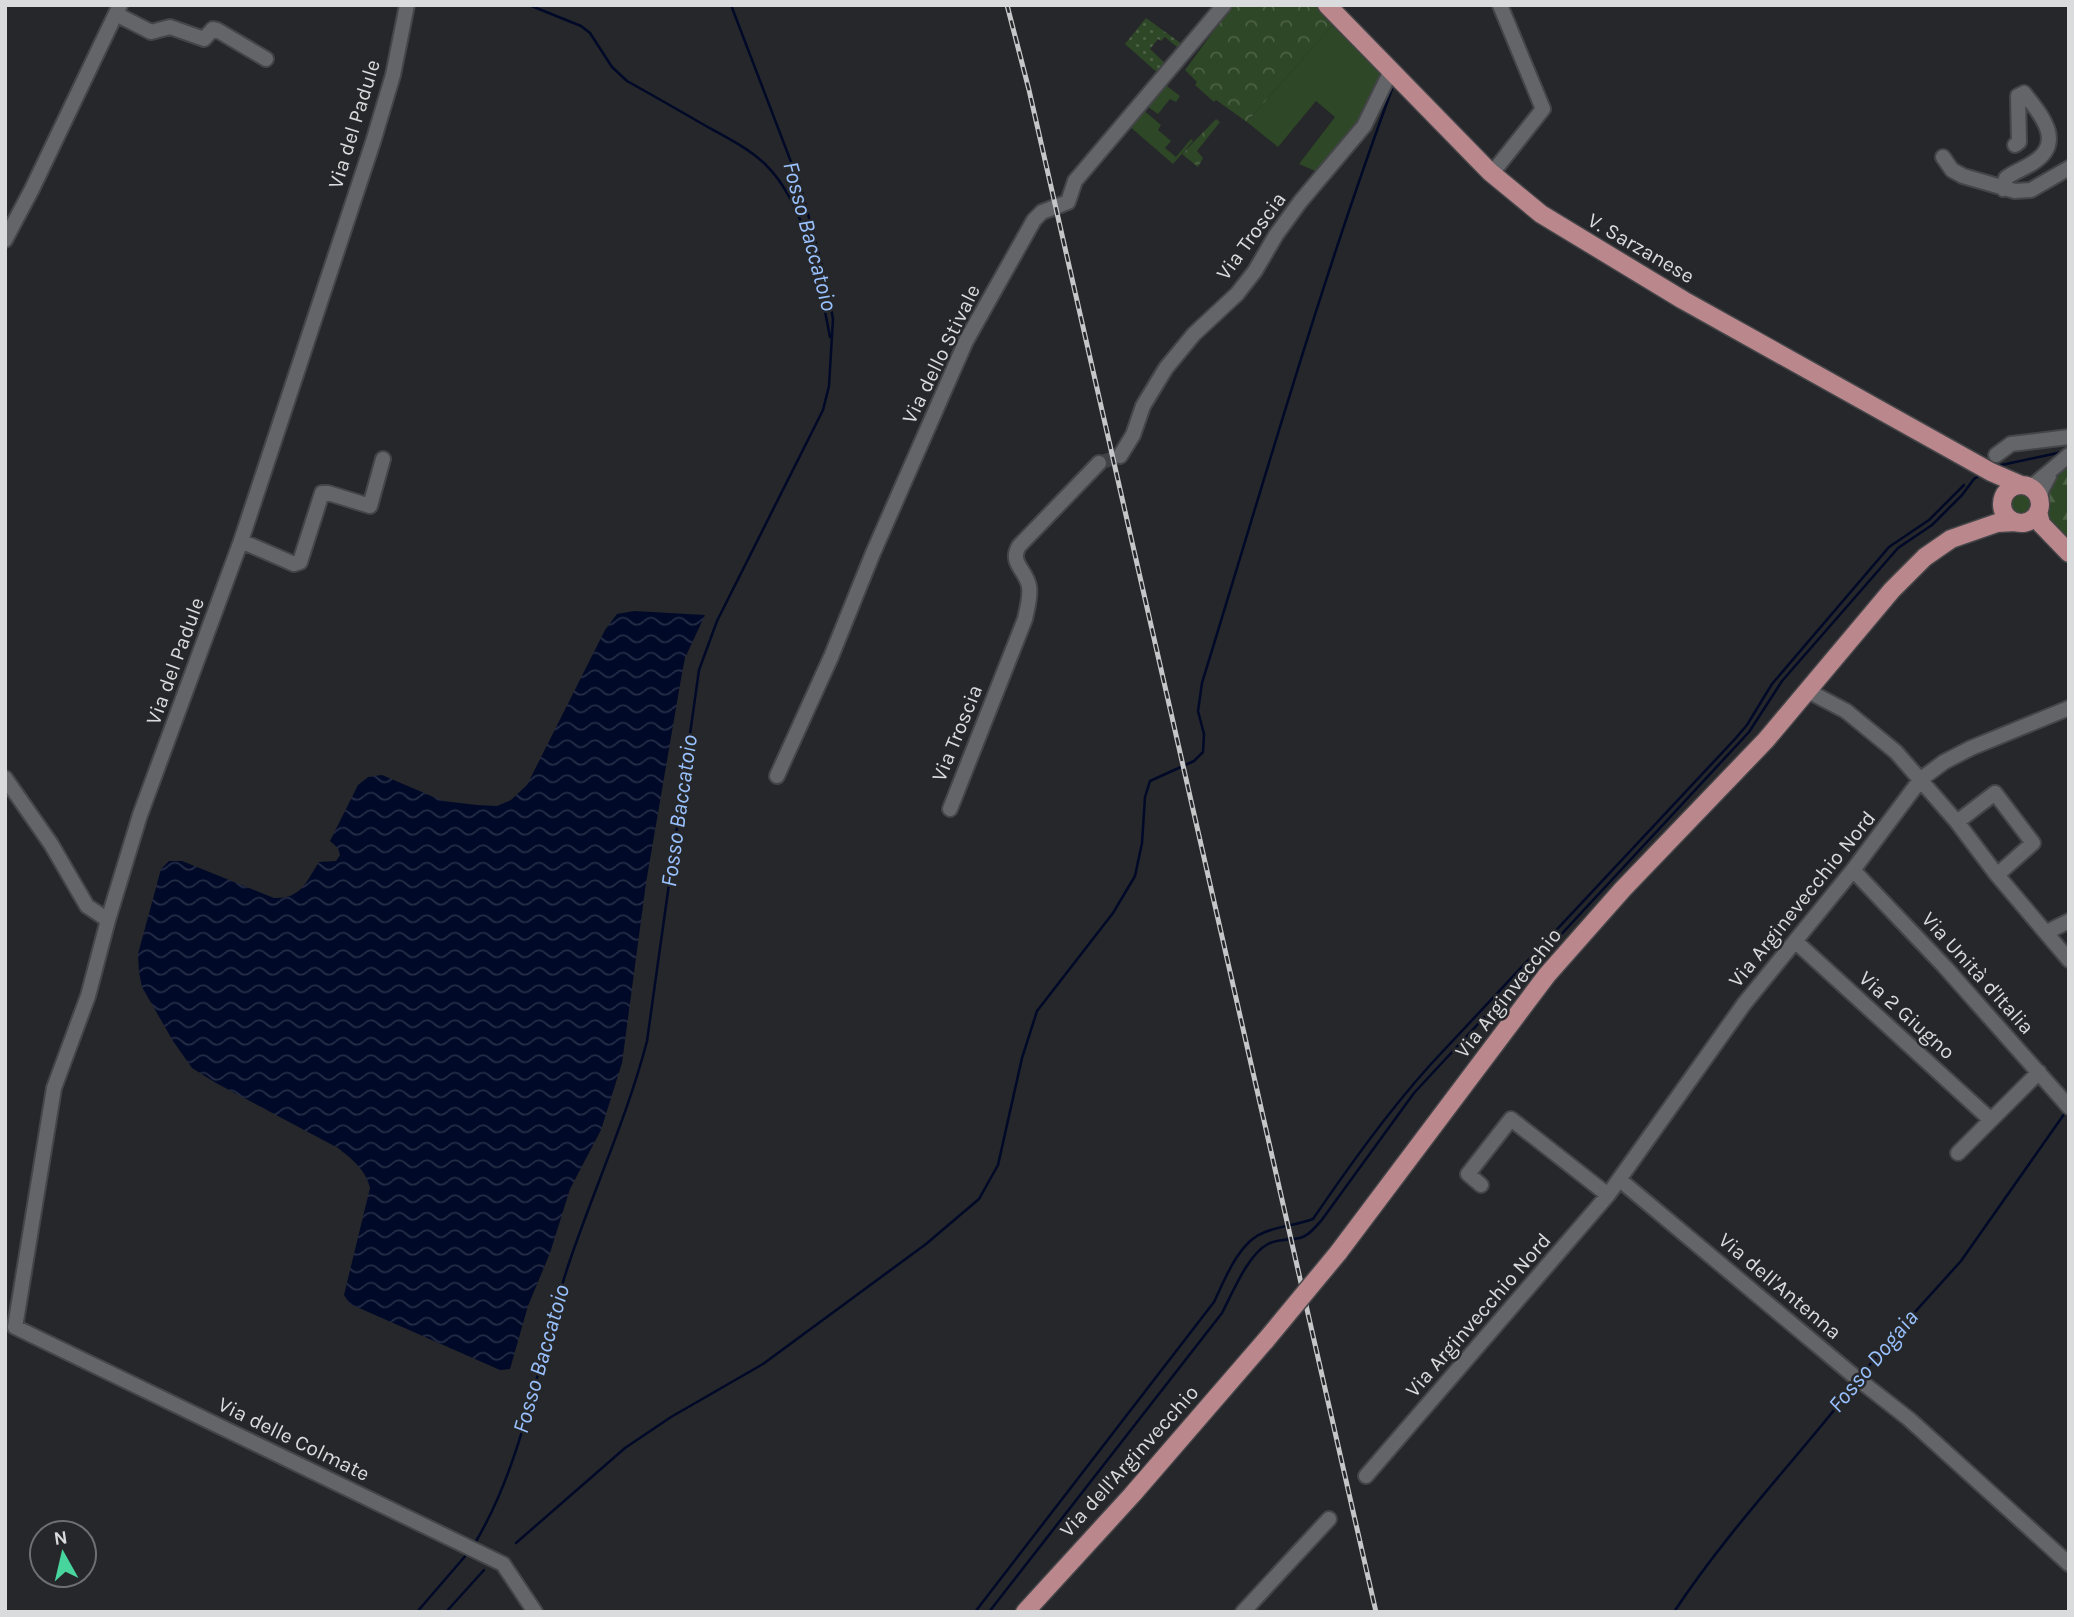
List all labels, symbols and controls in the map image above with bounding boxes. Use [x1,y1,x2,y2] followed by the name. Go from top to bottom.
[323,57,385,191] street label: Via del Padule
[777,158,843,314] water label: Fosso Baccatoio
[1211,188,1291,284] street label: Via Troscia
[1583,208,1699,288] street label: V. Sarzanese
[897,281,985,427] street label: Via dello Stivale
[141,594,209,728] street label: Via del Padule
[927,681,987,785] street label: Via Troscia
[655,733,703,889] water label: Fosso Baccatoio
[1724,806,1880,992] street label: Via Arginevecchio Nord
[1917,907,2039,1039] street label: Via Unità d'Italia
[1450,923,1566,1063] street label: Via Arginvecchio
[1854,966,1960,1064] street label: Via 2 Giugno
[1400,1228,1556,1402] street label: Via Arginvecchio Nord
[1714,1228,1846,1344] street label: Via dell'Antenna
[507,1282,575,1436] water label: Fosso Baccatoio
[1822,1304,1924,1418] water label: Fosso Dogaia
[1055,1380,1203,1542] street label: Via dell'Arginvecchio
[214,1392,374,1486] street label: Via delle Colmate
[28,1519,98,1589] north arrow
[52,1526,69,1550] text: N

